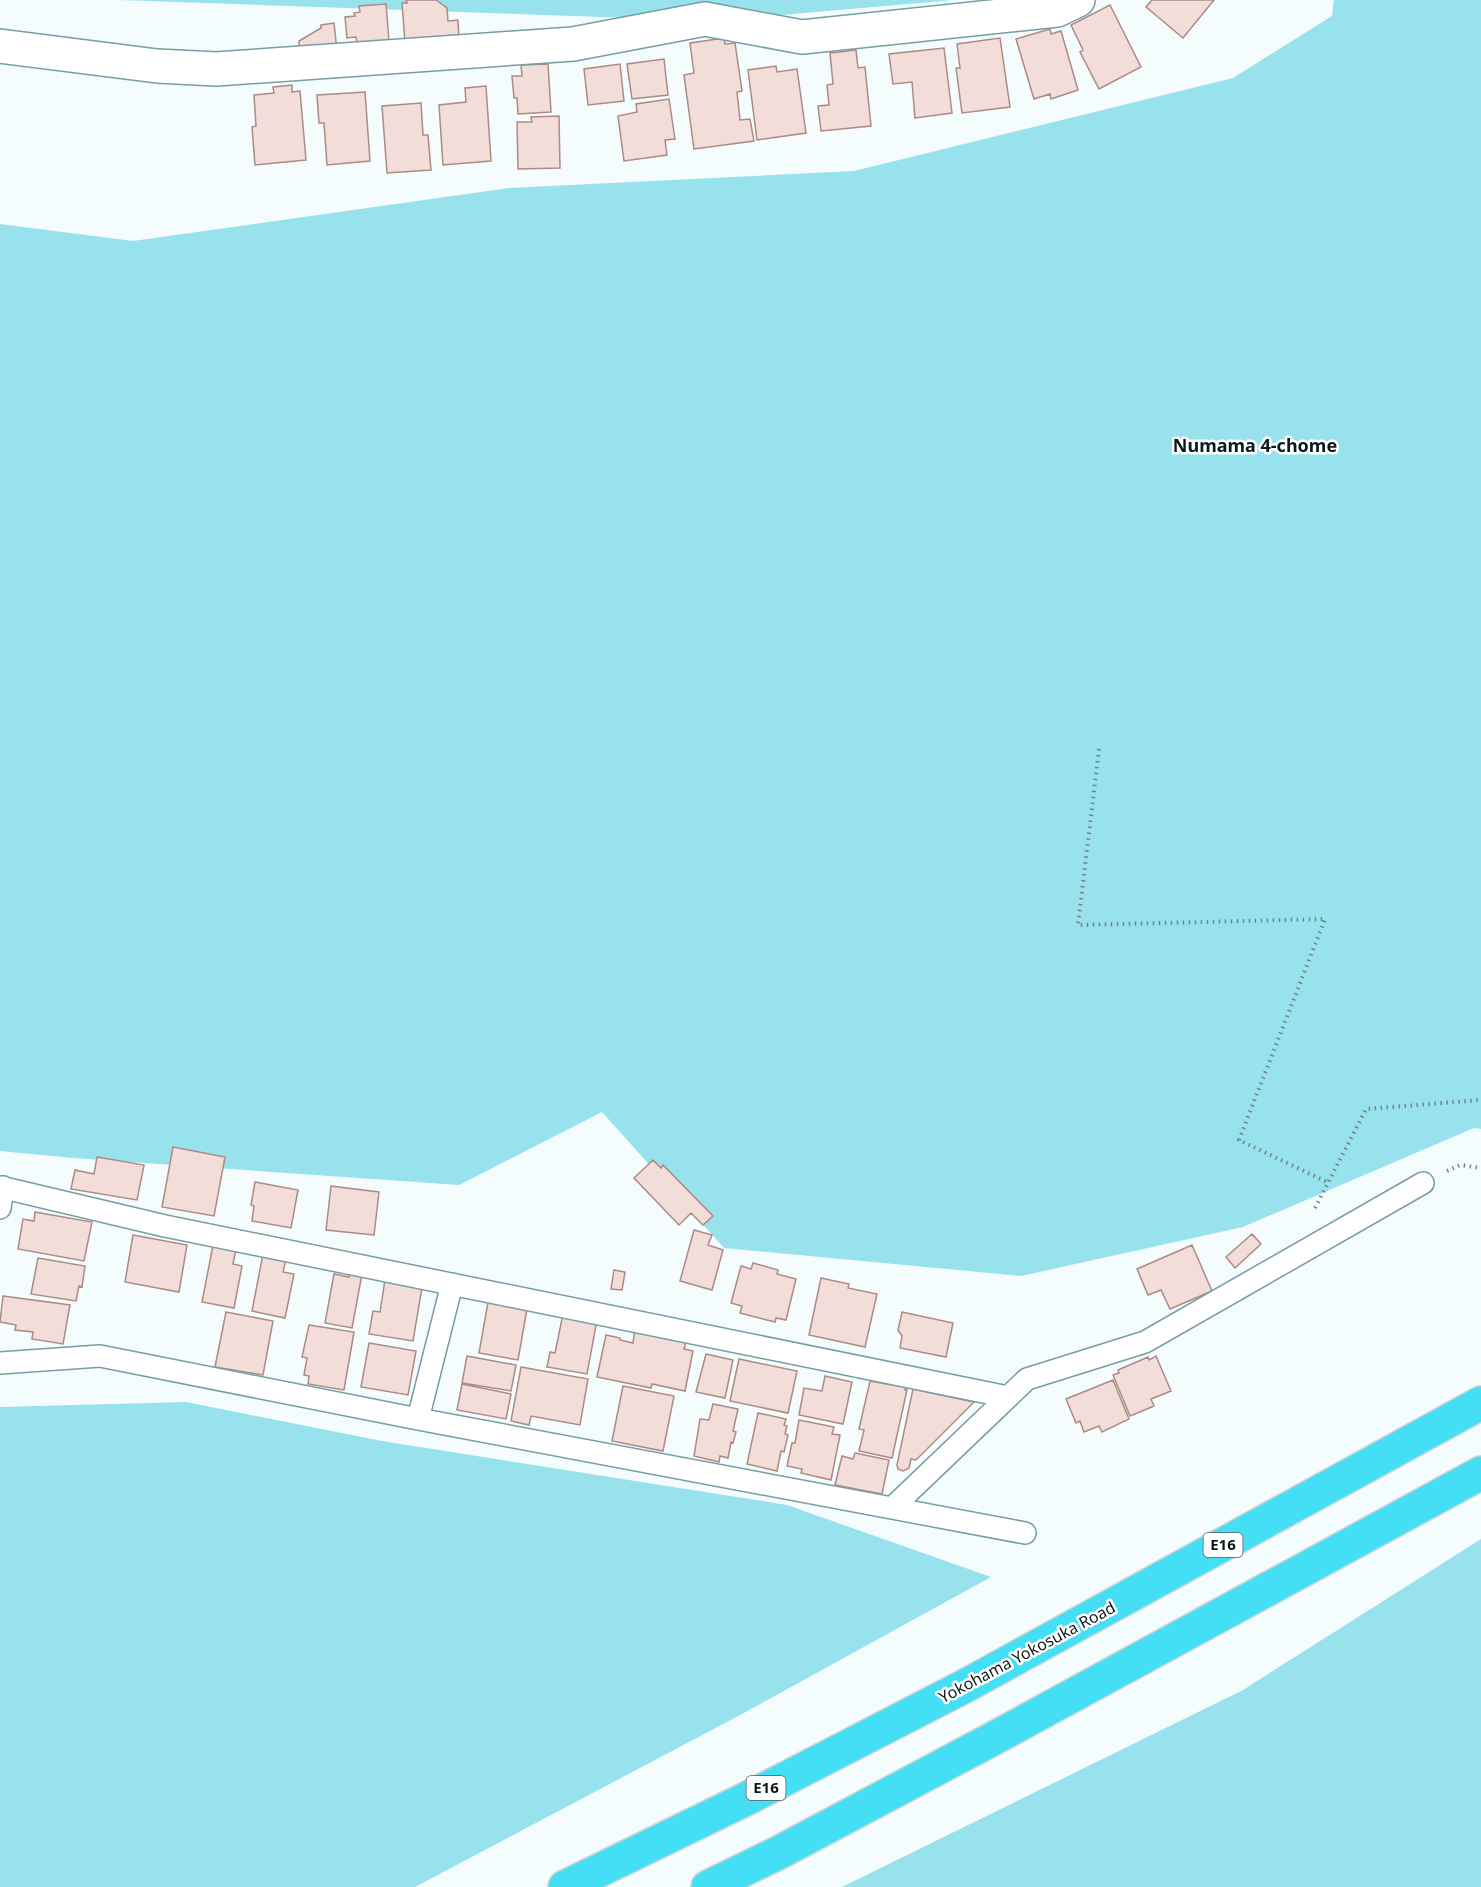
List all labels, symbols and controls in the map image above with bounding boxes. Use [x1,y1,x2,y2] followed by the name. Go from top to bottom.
[1173,433,1337,457] district label: Numama 4-chome
[1204,1533,1242,1557] road number: E16
[935,1596,1119,1708] street label: Yokohama Yokosuka Road
[746,1776,786,1800] road number: E16

